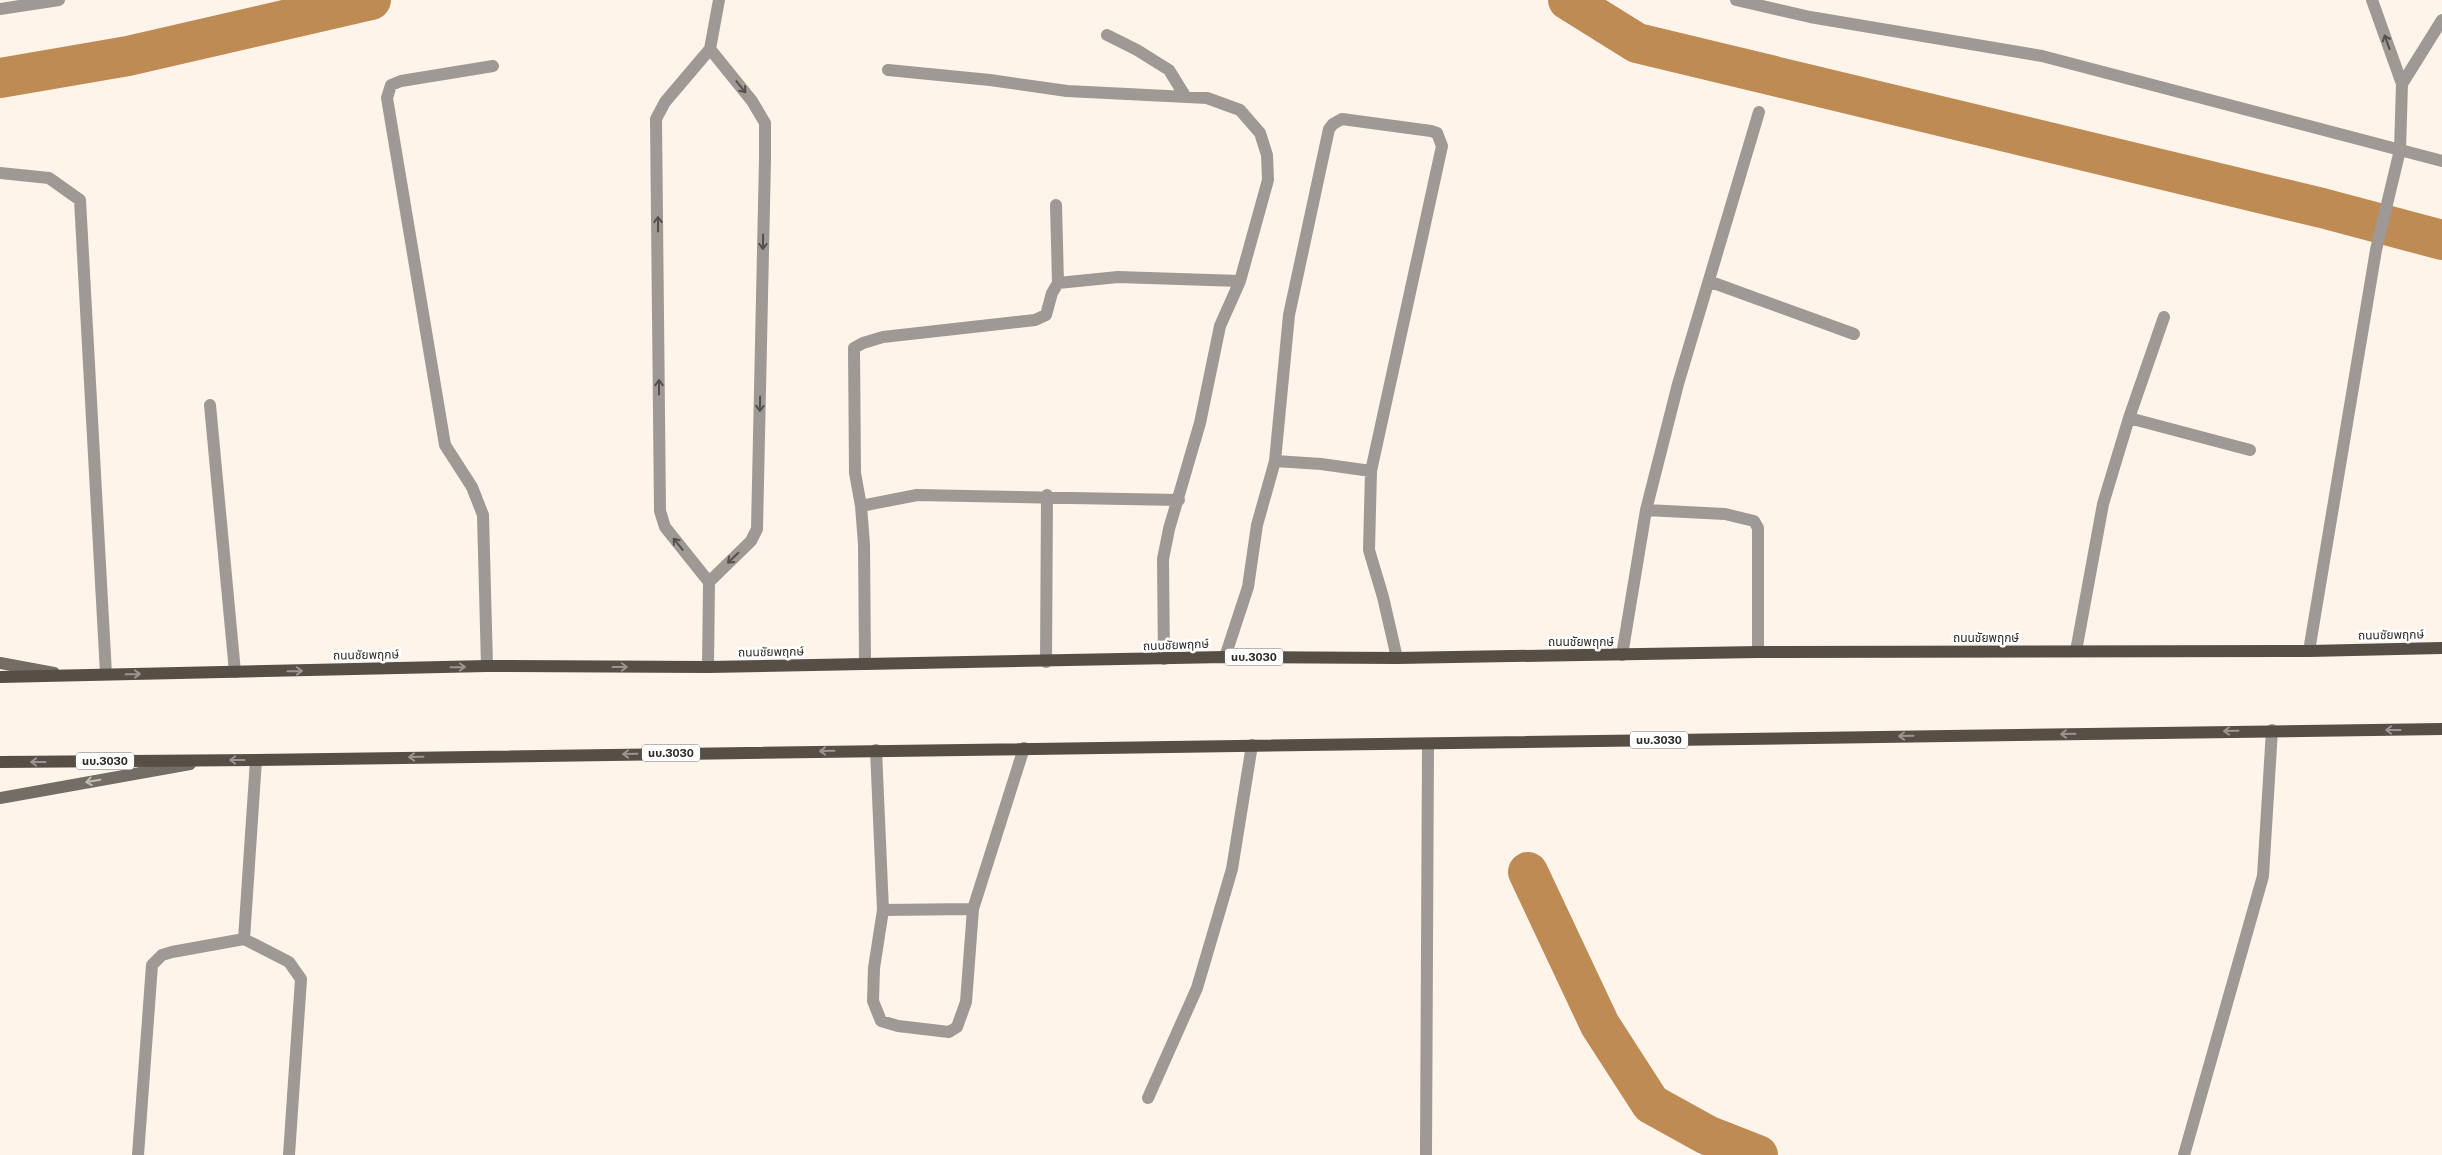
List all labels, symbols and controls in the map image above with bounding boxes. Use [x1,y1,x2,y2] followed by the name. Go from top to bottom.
[2382,35,2391,50] one-way arrow
[735,80,746,93] one-way arrow
[653,217,663,233] one-way arrow
[758,234,768,250] one-way arrow
[654,379,664,396] one-way arrow
[755,396,764,412] one-way arrow
[673,538,684,551] one-way arrow
[727,552,740,564] one-way arrow
[2358,627,2424,643] street label: ถนนชัยพฤกษ์
[1953,631,2019,645] street label: ถนนชัยพฤกษ์
[1548,635,1614,649] street label: ถนนชัยพฤกษ์
[1143,637,1210,653] street label: ถนนชัยพฤกษ์
[738,644,804,660] street label: ถนนชัยพฤกษ์
[333,647,399,663] street label: ถนนชัยพฤกษ์
[1225,649,1283,666] road number: นบ.3030
[450,662,466,672] one-way arrow
[612,662,628,672] one-way arrow
[287,666,303,676] one-way arrow
[125,669,141,678] one-way arrow
[2386,725,2402,734] one-way arrow
[2223,726,2240,736] one-way arrow
[2061,729,2077,738] one-way arrow
[1898,731,1914,741] one-way arrow
[1630,732,1688,748] road number: นบ.3030
[642,744,700,761] road number: นบ.3030
[820,746,836,756] one-way arrow
[622,749,638,759] one-way arrow
[76,752,134,769] road number: นบ.3030
[409,752,425,762] one-way arrow
[229,755,245,765] one-way arrow
[31,757,47,767] one-way arrow
[85,777,101,787] one-way arrow

